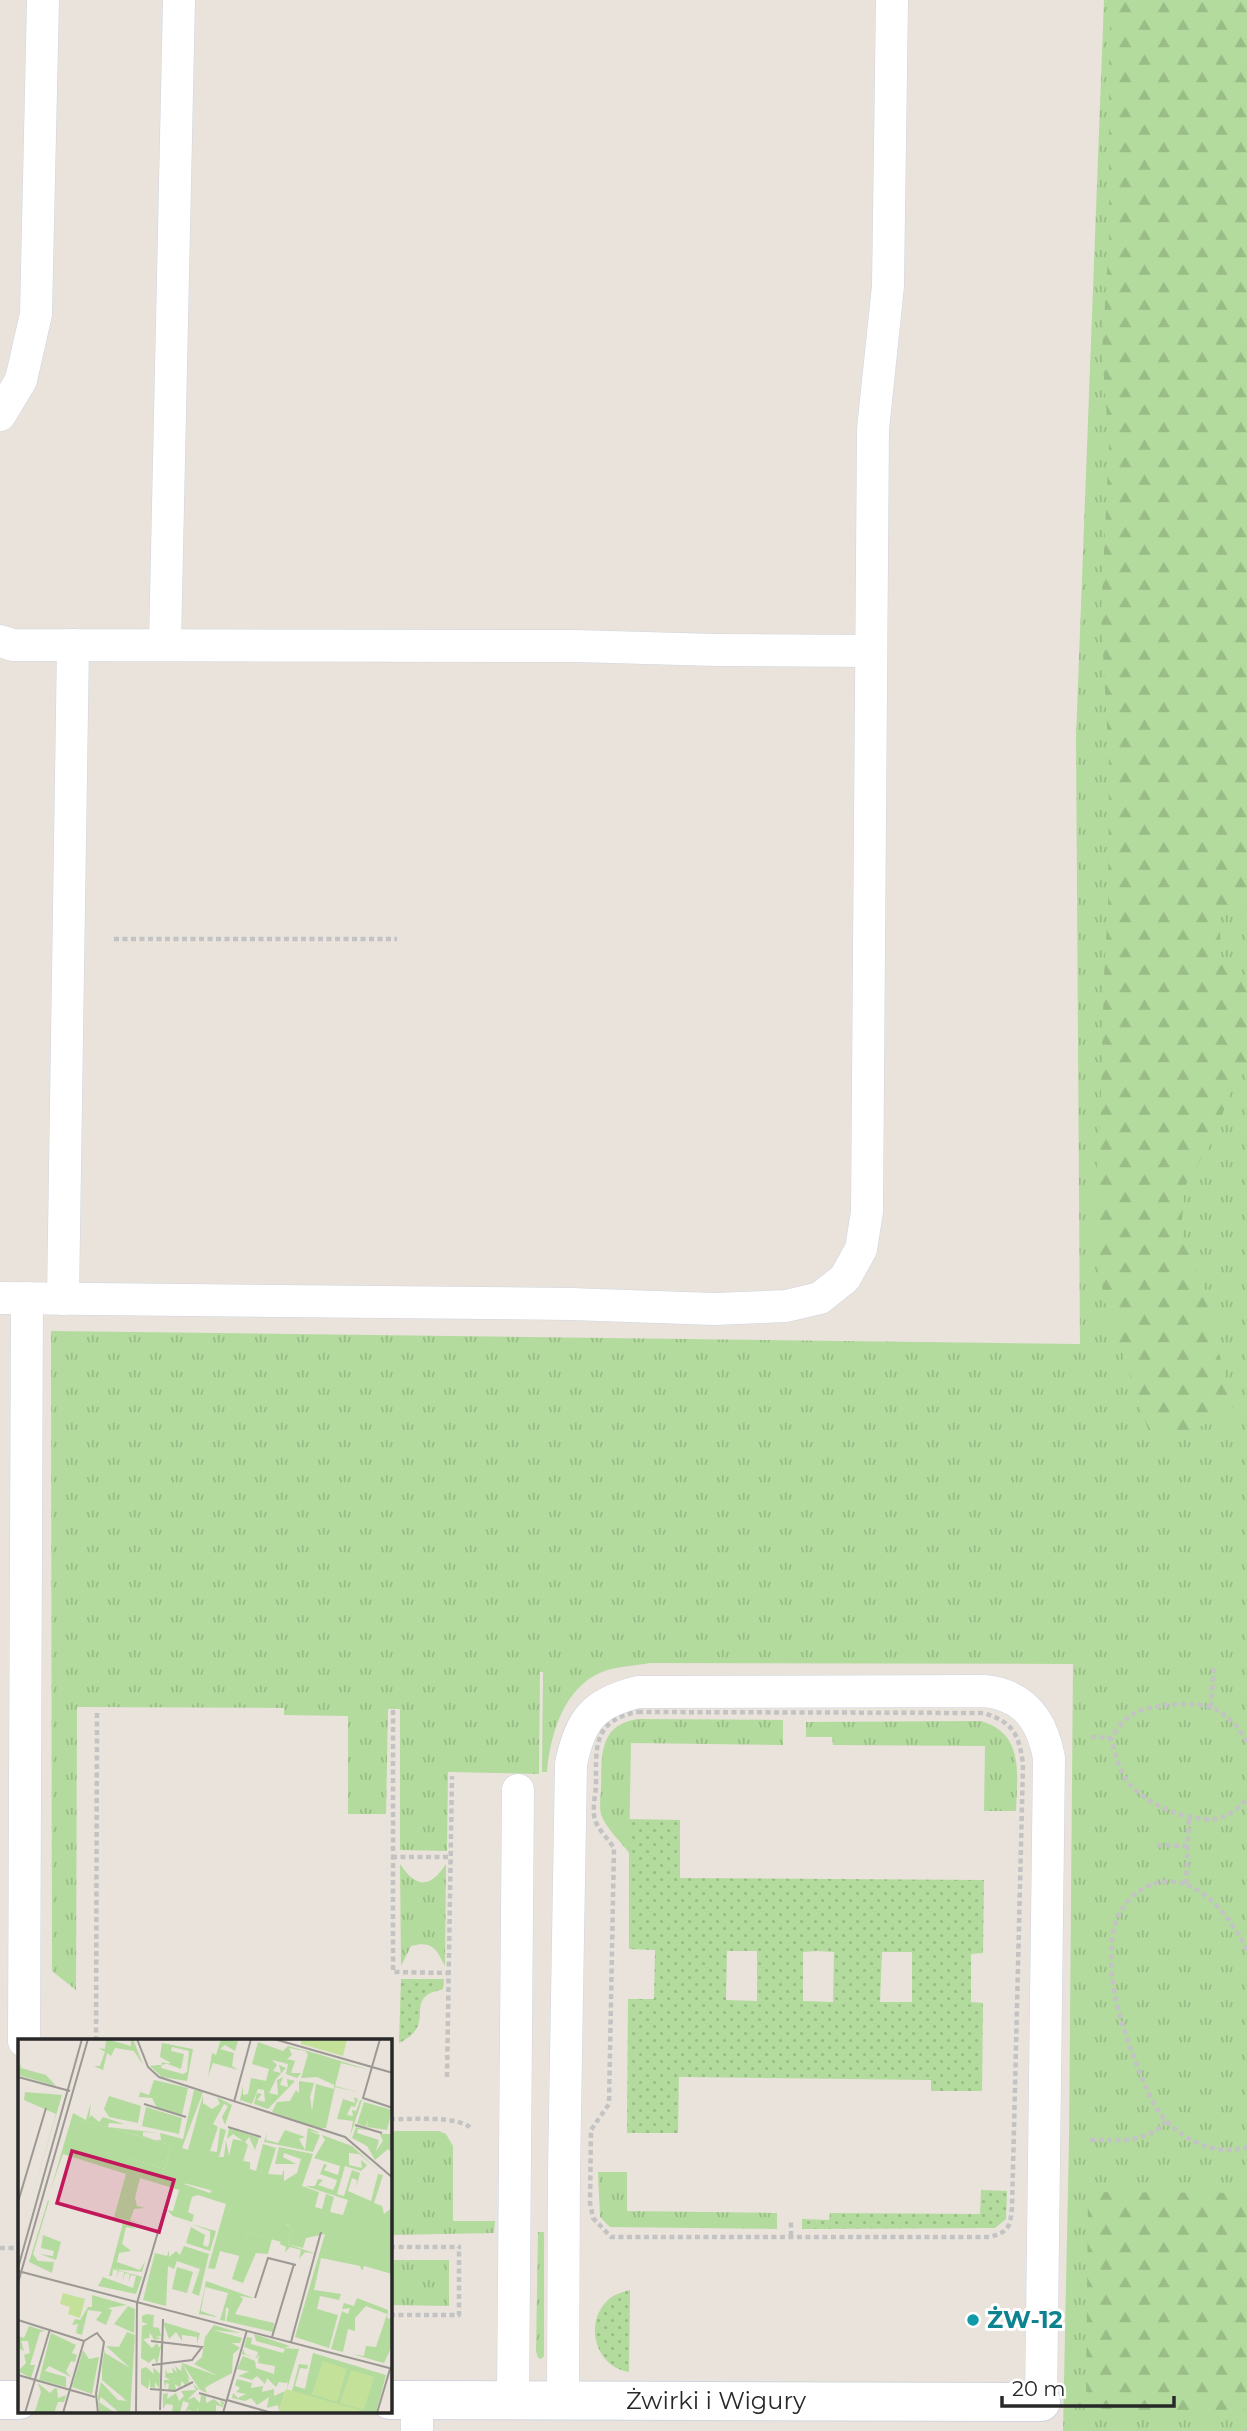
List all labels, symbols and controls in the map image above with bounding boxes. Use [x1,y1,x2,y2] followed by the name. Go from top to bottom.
[18,2039,392,2414] inset map
[987,2305,1063,2334] place label: ŻW-12
[965,2312,981,2328] marker: ŻW-12
[1002,2364,1174,2408] scale bar
[1012,2376,1066,2401] text: 20 m
[626,2386,806,2415] street label: Żwirki i Wigury

